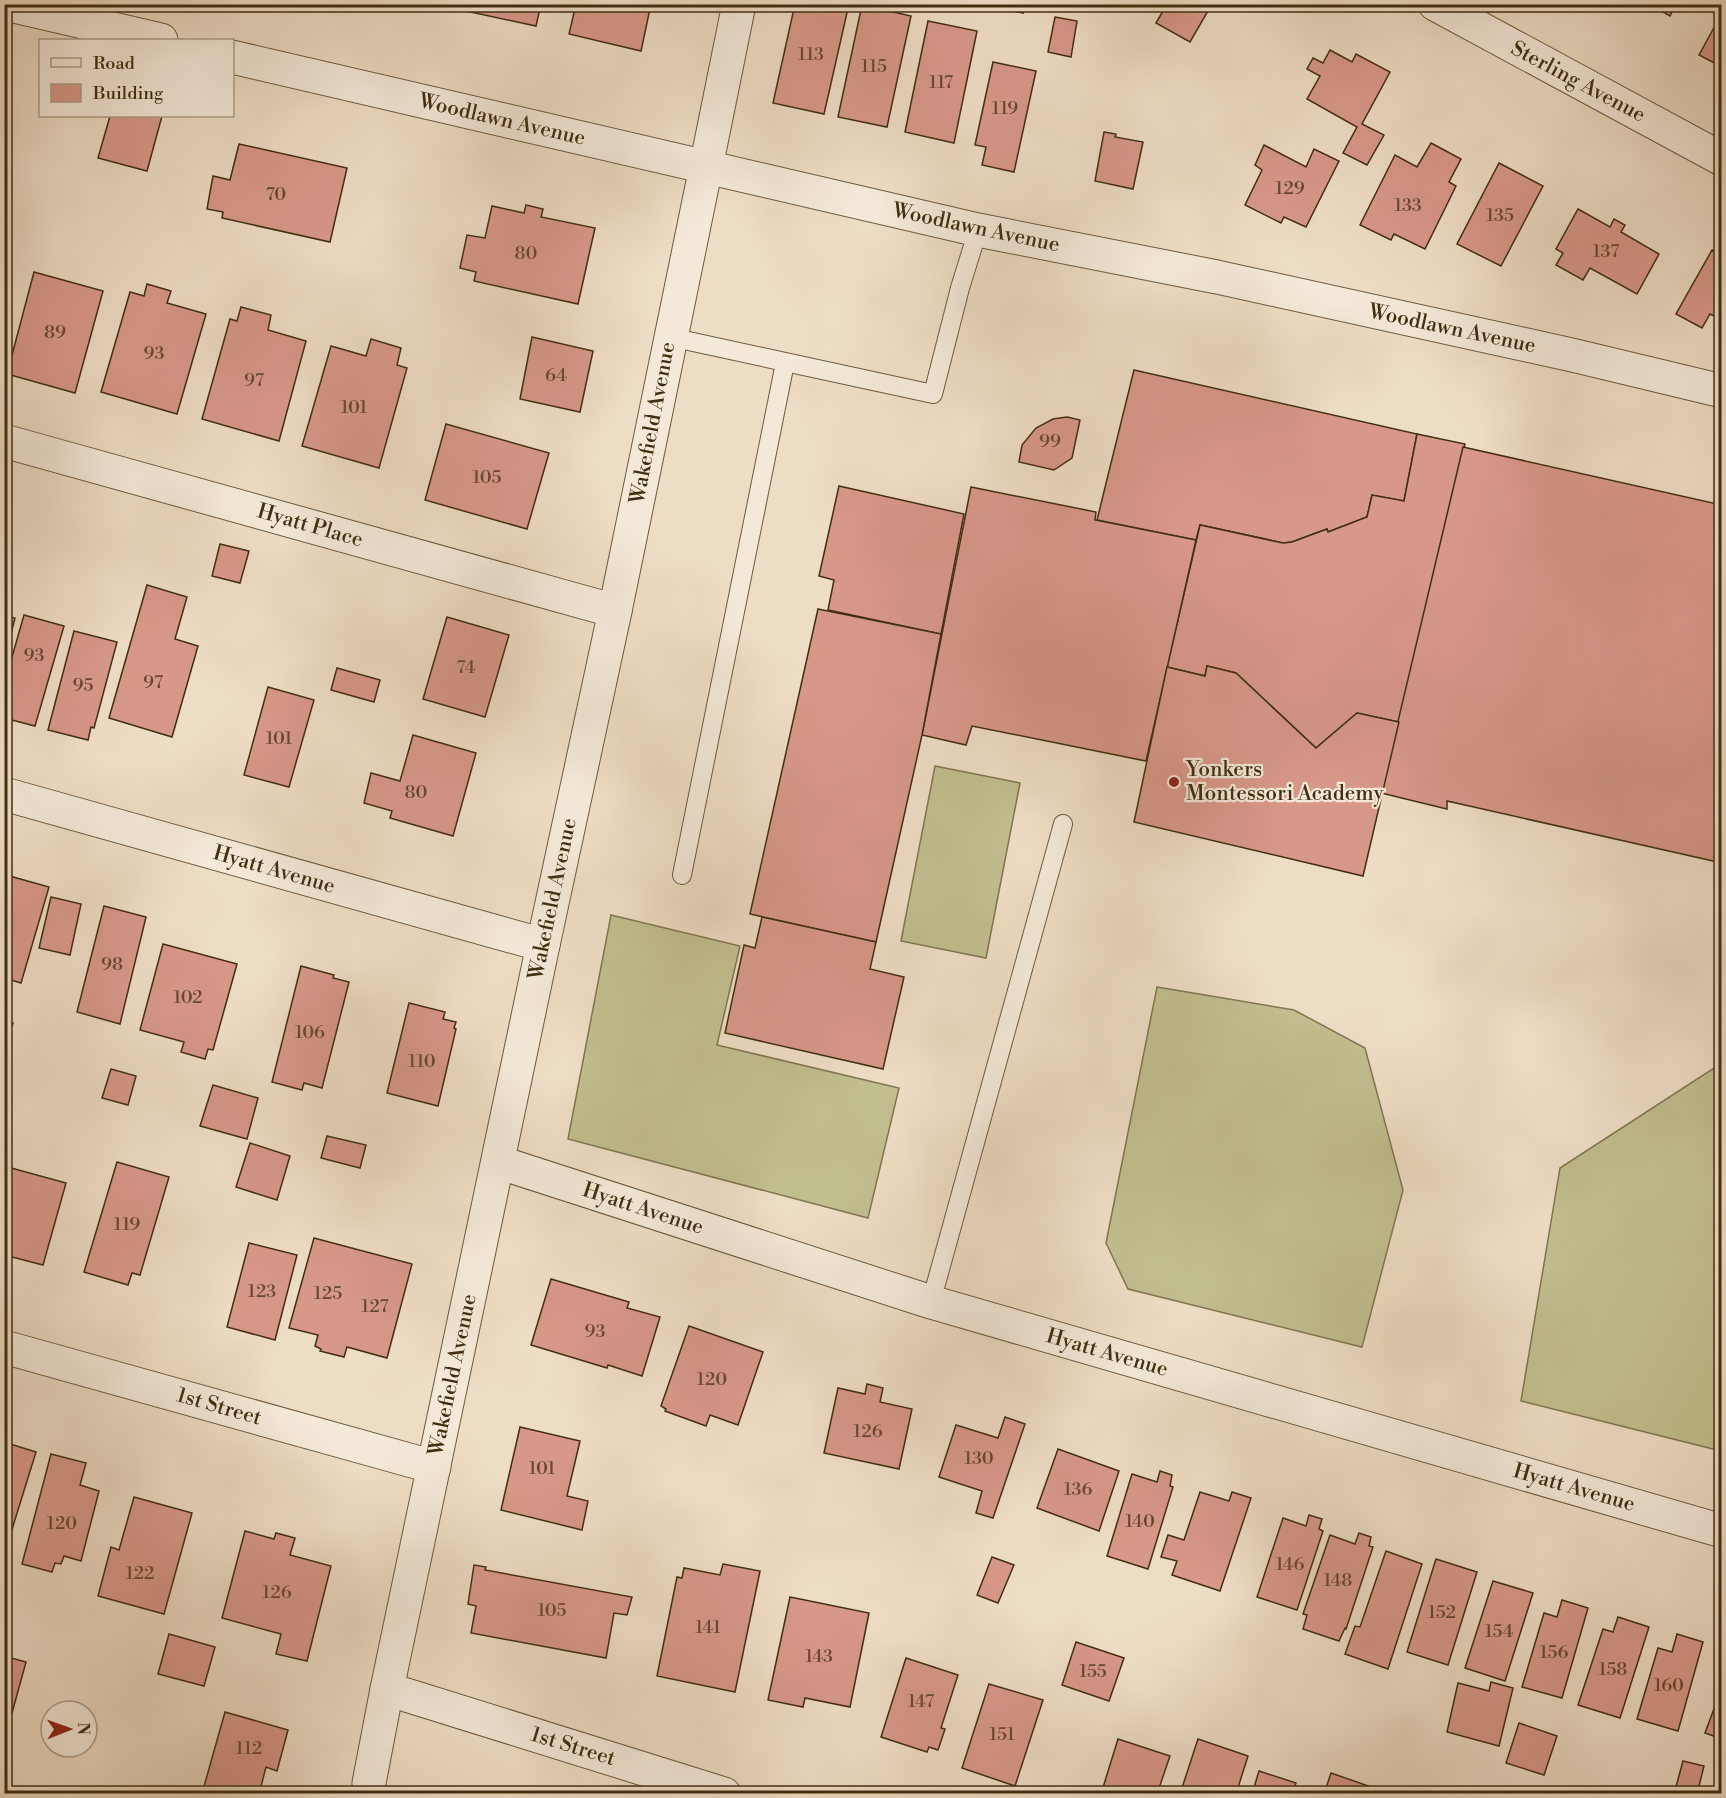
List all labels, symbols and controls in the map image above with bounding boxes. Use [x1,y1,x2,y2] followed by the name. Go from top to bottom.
[1506,36,1650,128] street label: Sterling Avenue
[39,39,234,117] legend
[798,43,824,66] house number: 113
[93,52,136,75] text: Road
[861,55,887,78] house number: 115
[929,71,953,94] house number: 117
[92,82,164,105] text: Building
[415,88,588,152] street label: Woodlawn Avenue
[992,97,1018,120] house number: 119
[1275,177,1305,200] house number: 129
[266,183,286,206] house number: 70
[1394,194,1422,217] house number: 133
[889,197,1062,258] street label: Woodlawn Avenue
[1486,204,1514,227] house number: 135
[1593,240,1619,263] house number: 137
[515,242,538,265] house number: 80
[1365,298,1538,359] street label: Woodlawn Avenue
[44,321,66,344] house number: 89
[624,340,681,507] street label: Wakefield Avenue
[144,342,164,365] house number: 93
[545,364,567,387] house number: 64
[244,369,264,392] house number: 97
[341,396,367,419] house number: 101
[1039,430,1061,453] house number: 99
[472,466,502,489] house number: 105
[254,498,366,554] street label: Hyatt Place
[24,644,44,667] house number: 93
[457,656,476,679] house number: 74
[143,671,163,694] house number: 97
[73,674,93,697] house number: 95
[266,727,292,750] house number: 101
[1185,757,1385,807] place label: Yonkers Montessori Academy
[1167,775,1181,789] marker: Yonkers Montessori Academy
[405,781,428,804] house number: 80
[523,816,583,983] street label: Wakefield Avenue
[210,840,338,900] street label: Hyatt Avenue
[101,953,123,976] house number: 98
[173,986,203,1009] house number: 102
[295,1021,325,1044] house number: 106
[408,1050,436,1073] house number: 110
[579,1177,707,1241] street label: Hyatt Avenue
[114,1213,140,1236] house number: 119
[248,1280,276,1303] house number: 123
[314,1282,342,1305] house number: 125
[423,1292,483,1459] street label: Wakefield Avenue
[361,1295,389,1318] house number: 127
[585,1320,605,1343] house number: 93
[1043,1323,1171,1383] street label: Hyatt Avenue
[697,1368,727,1391] house number: 120
[173,1382,265,1432] street label: 1st Street
[853,1420,883,1443] house number: 126
[964,1447,994,1470] house number: 130
[529,1457,555,1480] house number: 101
[1510,1458,1638,1518] street label: Hyatt Avenue
[1064,1478,1092,1501] house number: 136
[1125,1510,1155,1533] house number: 140
[47,1512,77,1535] house number: 120
[1276,1553,1304,1576] house number: 146
[126,1562,154,1585] house number: 122
[1324,1569,1352,1592] house number: 148
[262,1581,292,1604] house number: 126
[537,1599,567,1622] house number: 105
[1428,1601,1456,1624] house number: 152
[695,1616,721,1639] house number: 141
[1485,1620,1514,1643] house number: 154
[1540,1641,1568,1664] house number: 156
[805,1645,833,1668] house number: 143
[1599,1658,1627,1681] house number: 158
[1079,1660,1107,1683] house number: 155
[1654,1674,1684,1697] house number: 160
[908,1690,934,1713] house number: 147
[39,1699,99,1759] north arrow
[73,1722,93,1736] text: N
[527,1722,619,1772] street label: 1st Street
[989,1723,1015,1746] house number: 151
[236,1737,262,1760] house number: 112

